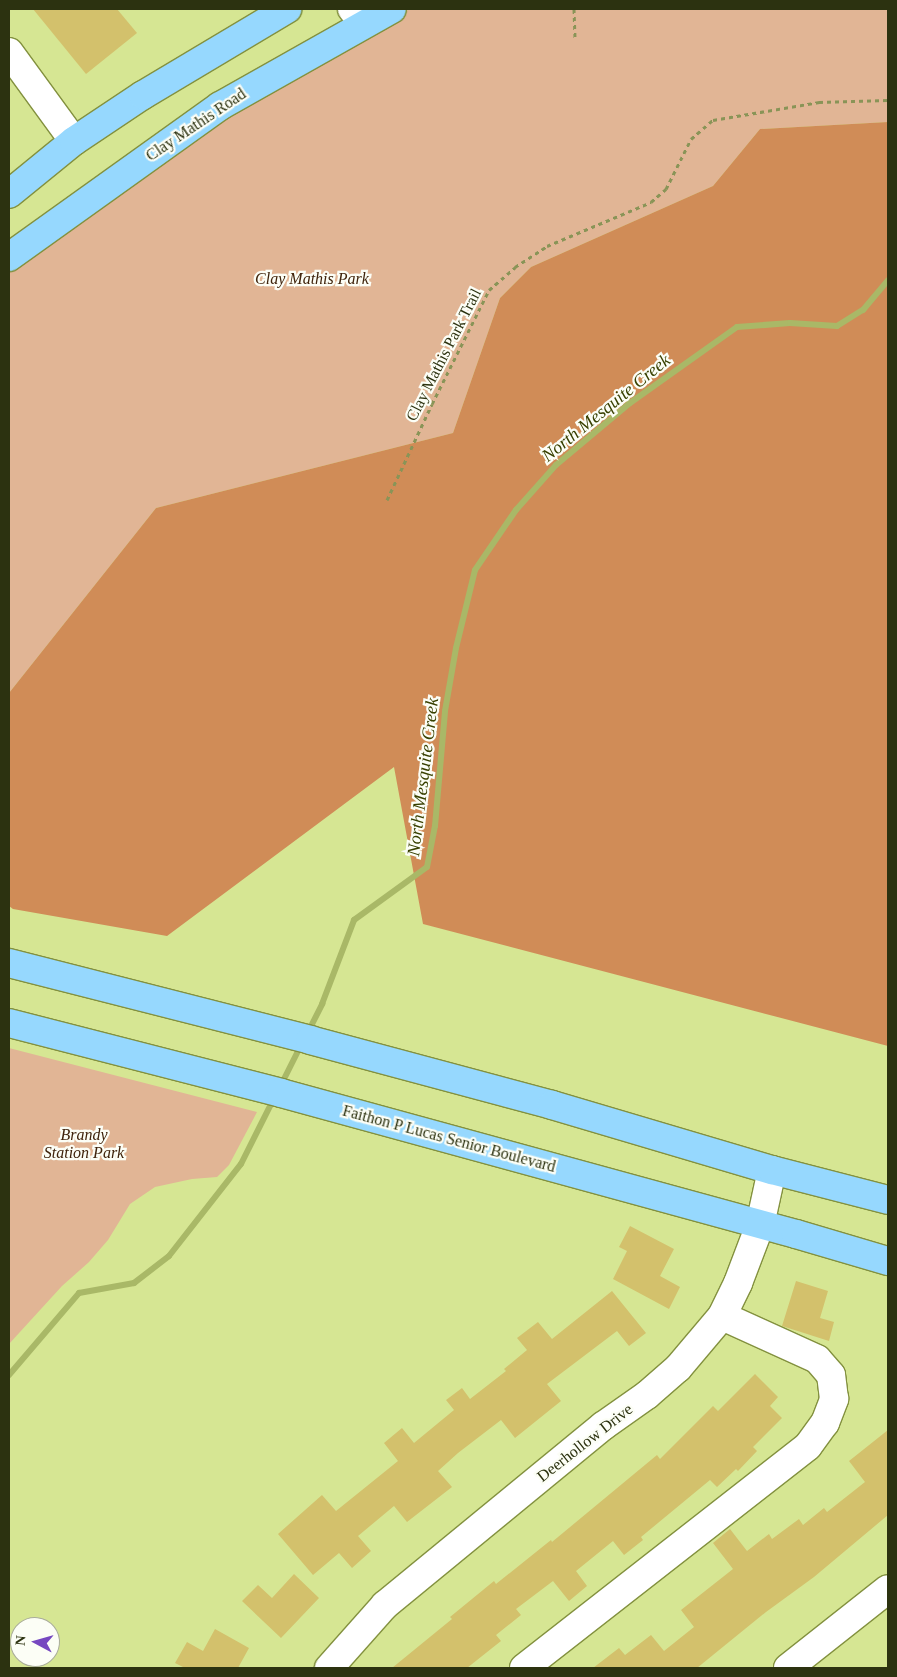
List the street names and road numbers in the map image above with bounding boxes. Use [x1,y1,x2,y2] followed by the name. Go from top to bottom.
[142,84,250,166] street label: Clay Mathis Road
[402,285,486,425] street label: Clay Mathis Park Trail
[340,1101,558,1177] street label: Faithon P Lucas Senior Boulevard
[533,1400,637,1486] street label: Deerhollow Drive

